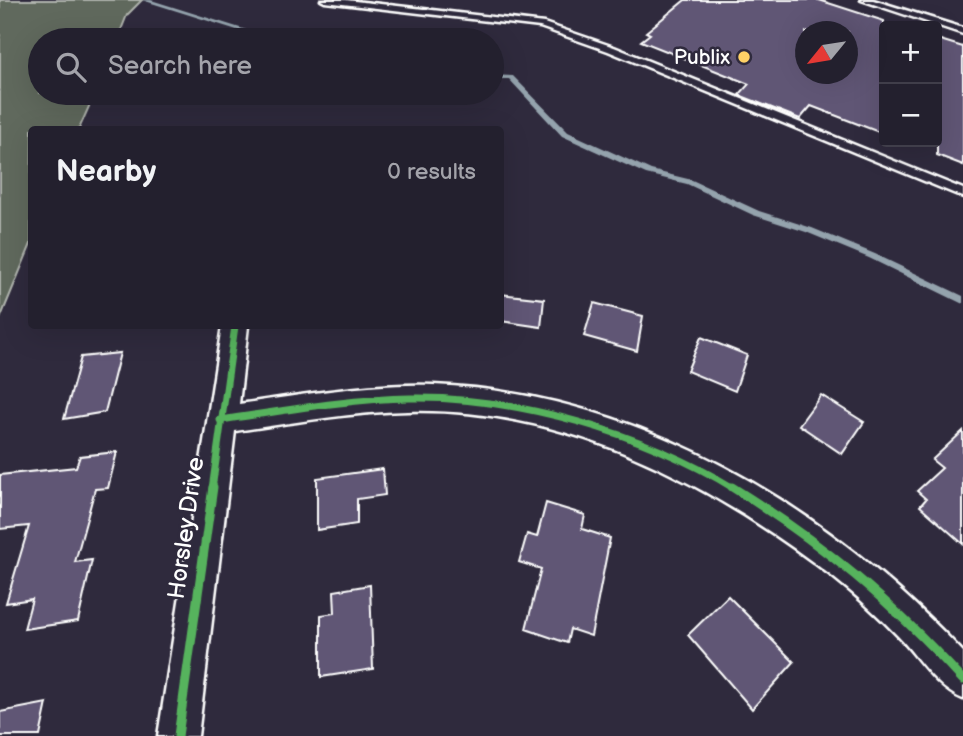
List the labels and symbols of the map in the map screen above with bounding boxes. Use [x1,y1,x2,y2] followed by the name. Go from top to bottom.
[795,21,858,84] north arrow
[674,45,730,70] place label: Publix
[736,49,752,65] marker: Publix
[162,455,210,601] street label: Horsley Drive

